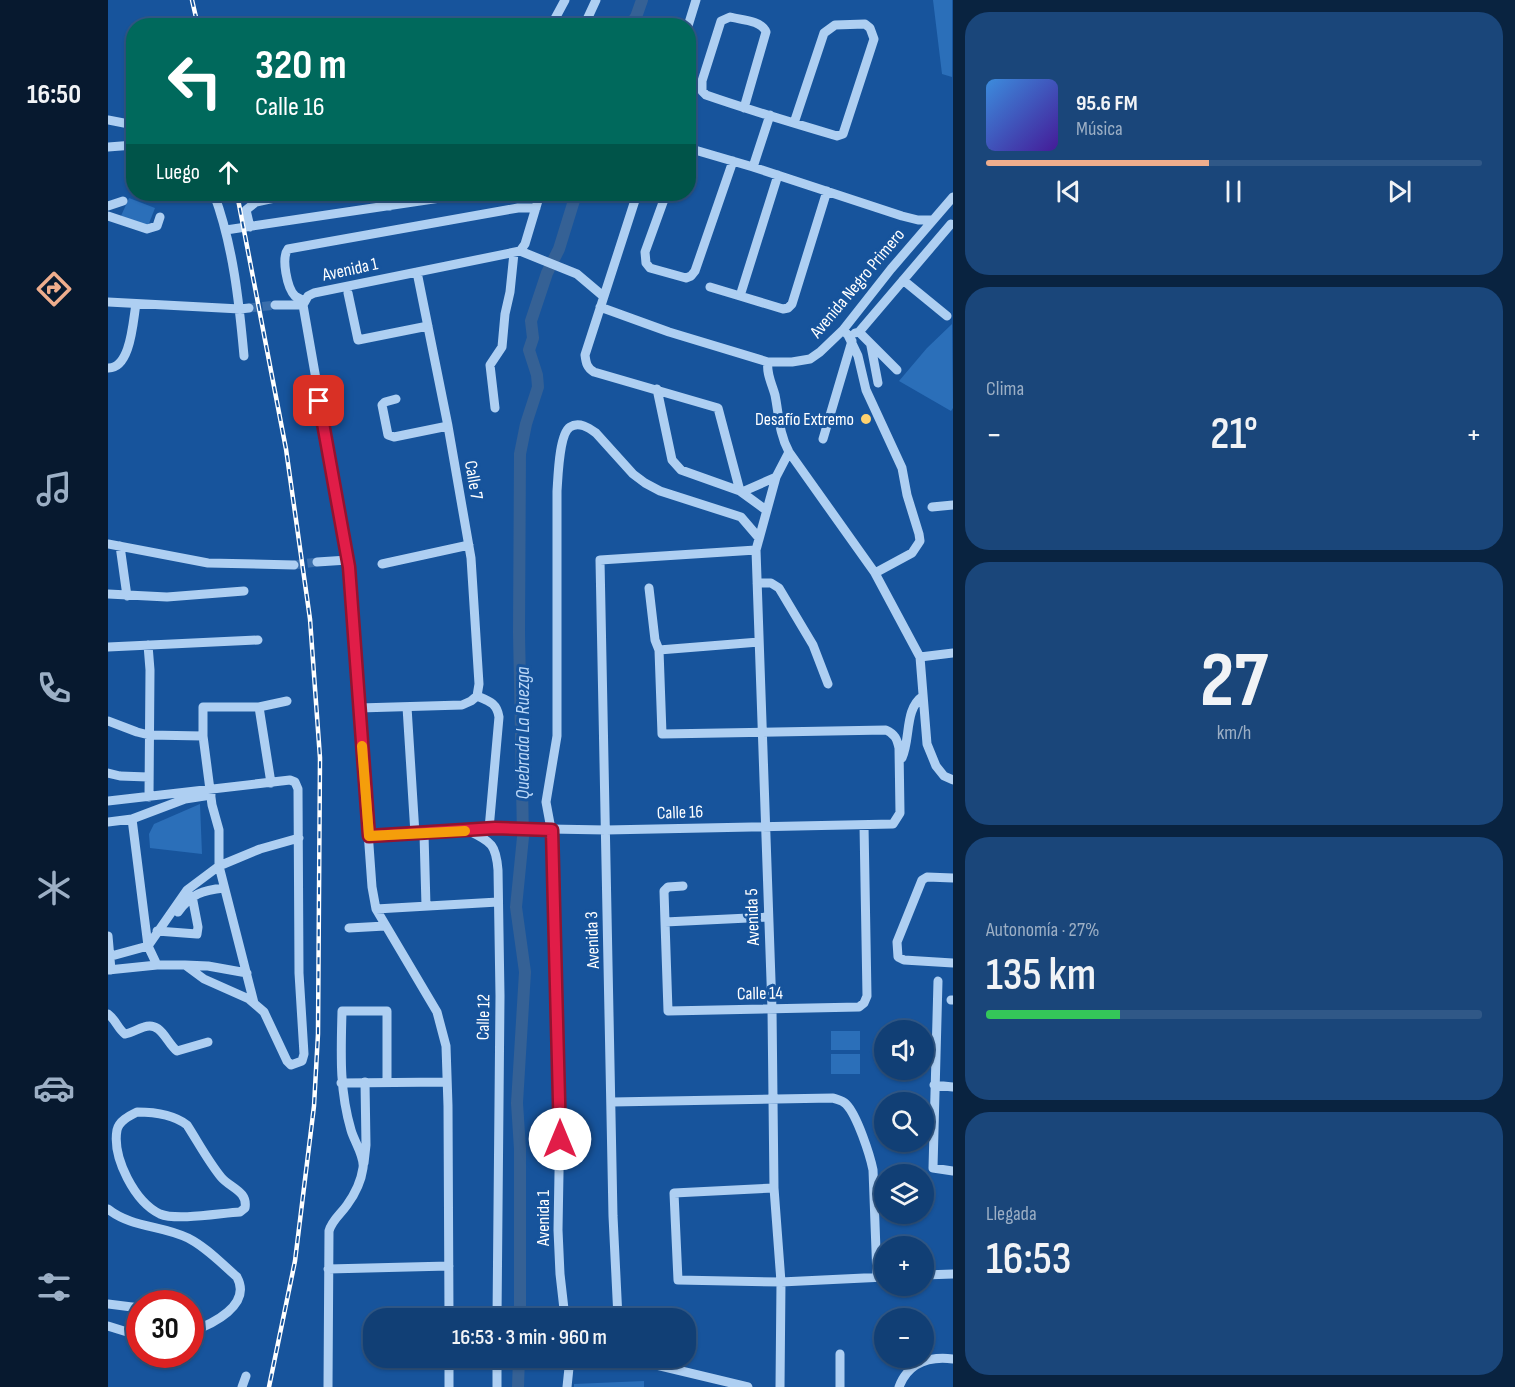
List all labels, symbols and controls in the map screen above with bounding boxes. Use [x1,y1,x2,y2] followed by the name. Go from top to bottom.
[255,40,347,91] text: 320 m
[156,42,234,120] icon: left
[27,79,81,111] text: 16:50
[1076,90,1138,117] text: 95.6 FM
[255,91,325,123] text: Calle 16
[1076,117,1123,141] text: Música
[212,156,245,189] icon: ahead
[156,159,200,186] text: Luego
[1052,175,1085,208] icon: previous
[1217,175,1250,208] icon: pause
[1383,175,1416,208] icon: next
[805,224,909,343] street label: Avenida Negro Primero
[319,253,380,286] street label: Avenida 1
[33,268,75,310] icon: directions
[293,375,344,426] pin
[986,377,1024,401] text: Clima
[302,384,335,417] icon: arrive
[1210,407,1258,462] text: 21°
[755,409,854,430] place label: Desafío Extremo
[859,412,873,426] marker: Desafío Extremo
[986,415,1002,455] text: −
[1466,415,1482,455] text: +
[460,459,487,502] street label: Calle 7
[33,468,75,510] icon: music
[1200,635,1268,728] text: 27
[33,667,75,709] icon: phone
[511,667,535,799] water label: Quebrada La Ruezga
[1217,721,1251,745] text: km/h
[656,801,704,824] street label: Calle 16
[33,867,75,909] icon: climate
[741,888,764,947] street label: Avenida 5
[581,911,604,970] street label: Avenida 3
[986,918,1099,942] text: Autonomía · 27%
[986,948,1096,1003] text: 135 km
[737,983,784,1004] street label: Calle 14
[473,994,494,1040] street label: Calle 12
[874,1020,934,1368] map controls
[874,1020,934,1080] button: sound
[33,1067,75,1109] icon: car
[874,1092,934,1152] button: search
[528,1107,592,1171] position arrow
[874,1164,934,1224] button: layers
[533,1189,554,1247] street label: Avenida 1
[986,1202,1037,1226] text: Llegada
[986,1232,1071,1287] text: 16:53
[874,1236,934,1296] button: +
[33,1266,75,1308] icon: filters
[126,1290,204,1368] speed limit sign: 30
[874,1308,934,1368] button: −
[452,1324,607,1351] text: 16:53 · 3 min · 960 m

